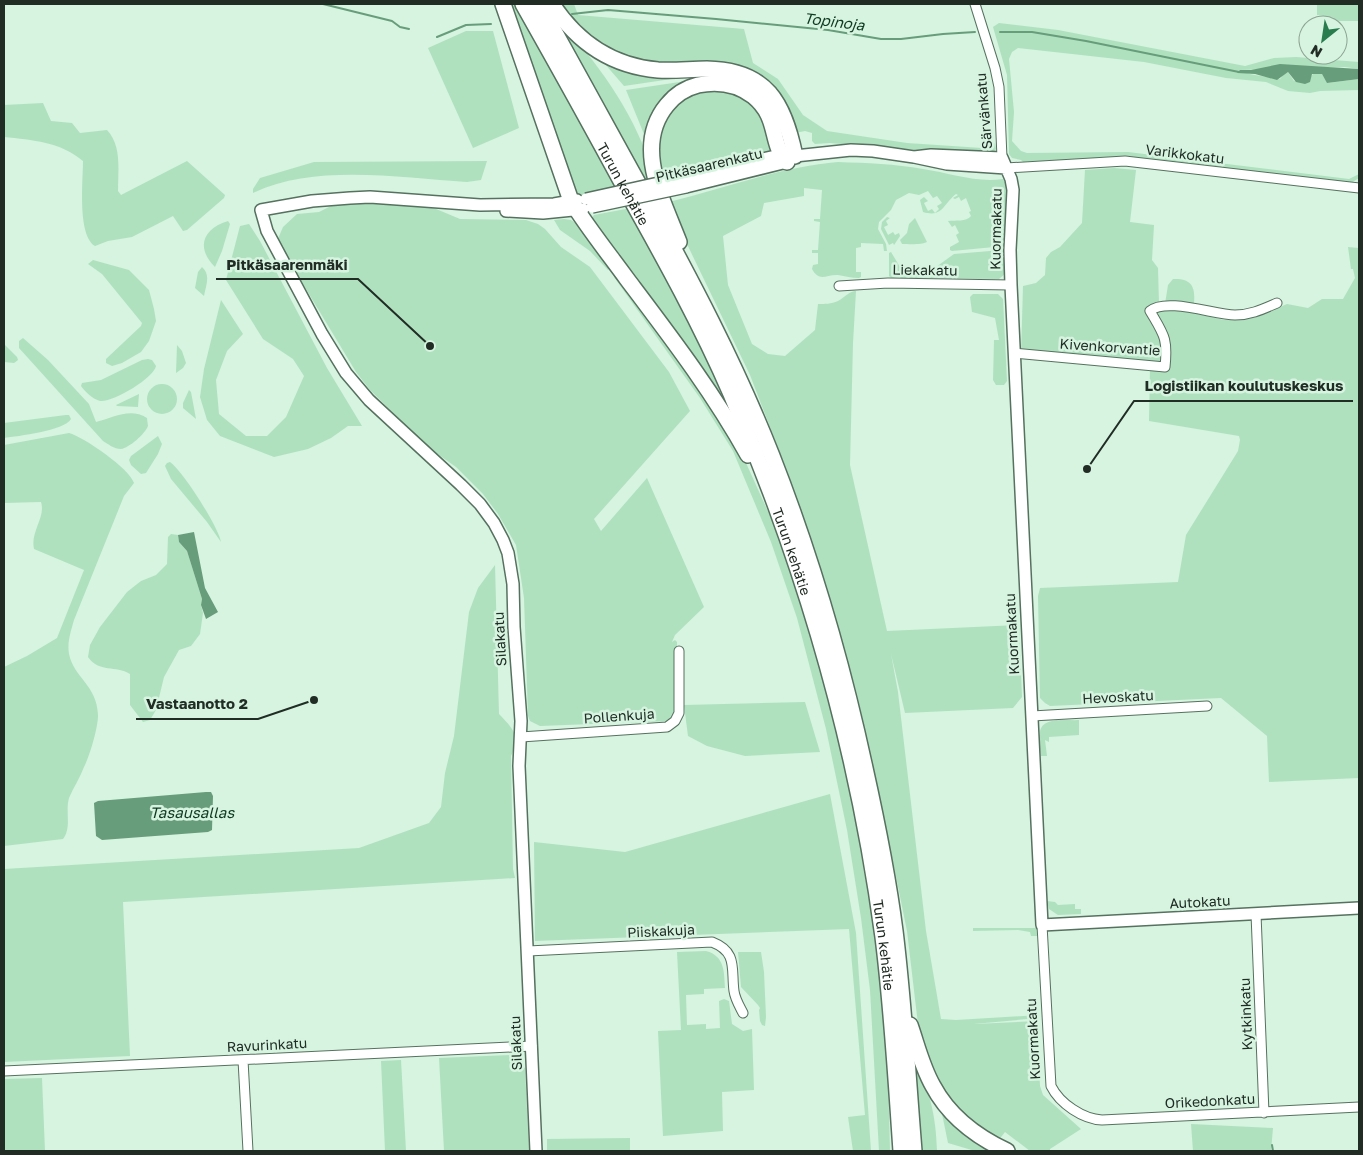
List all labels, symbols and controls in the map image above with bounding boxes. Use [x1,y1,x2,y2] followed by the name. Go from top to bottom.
[803,8,866,35] water label: Topinoja
[1298,15,1348,65] north arrow
[1307,42,1325,62] text: N
[972,72,995,150] street label: Särvänkatu
[594,140,653,228] street label: Turun kehätie
[1145,140,1225,167] street label: Varikkokatu
[654,144,764,185] street label: Pitkäsaarenkatu
[986,188,1005,270] street label: Kuormakatu
[216,249,358,279] callout: Pitkäsaarenmäki
[226,255,348,273] text: Pitkäsaarenmäki
[892,260,958,279] street label: Liekakatu
[1059,335,1161,358] street label: Kivenkorvantie
[1134,371,1353,401] callout: Logistiikan koulutuskeskus
[1145,376,1343,394] text: Logistiikan koulutuskeskus
[769,505,815,597] street label: Turun kehätie
[1001,593,1022,675] street label: Kuormakatu
[490,611,509,667] street label: Silakatu
[1082,686,1154,707] street label: Hevoskatu
[136,689,258,719] callout: Vastaanotto 2
[146,694,248,712] text: Vastaanotto 2
[583,705,655,726] street label: Pollenkuja
[150,803,235,821] water label: Tasausallas
[1169,891,1231,912] street label: Autokatu
[870,898,898,992] street label: Turun kehätie
[627,920,695,941] street label: Piiskakuja
[1236,977,1255,1051] street label: Kytkinkatu
[1022,998,1043,1080] street label: Kuormakatu
[506,1015,525,1071] street label: Silakatu
[226,1034,308,1055] street label: Ravurinkatu
[1164,1090,1256,1111] street label: Orikedonkatu

